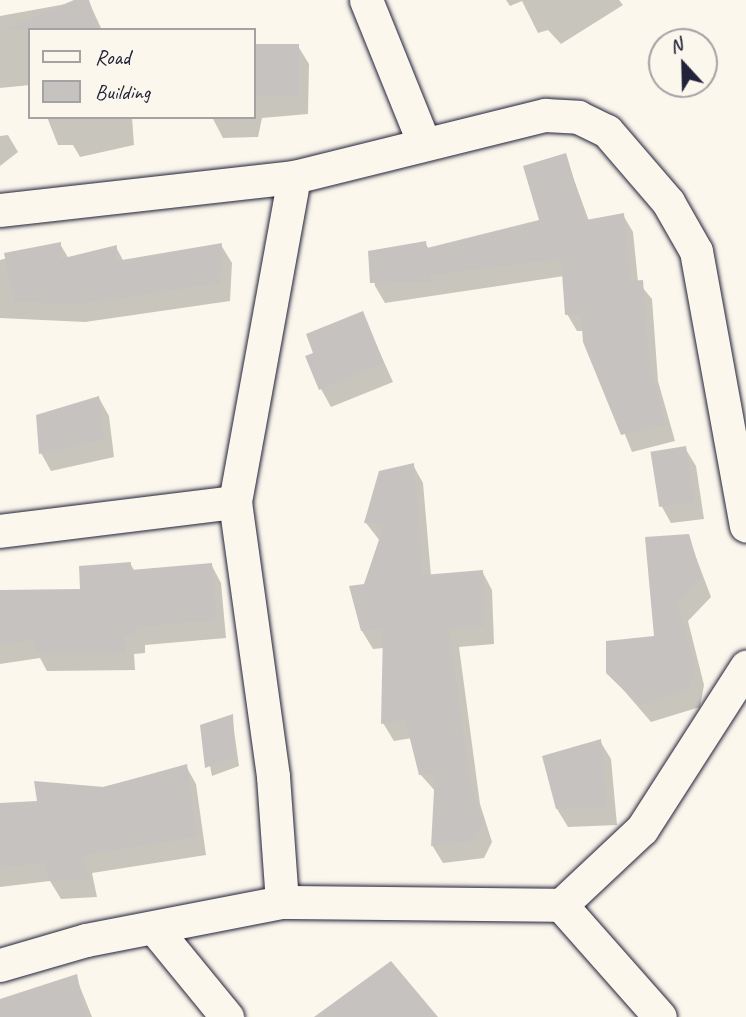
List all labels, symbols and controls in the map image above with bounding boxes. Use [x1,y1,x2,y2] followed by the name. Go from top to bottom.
[28,28,256,119] legend
[648,28,718,98] north arrow
[666,32,686,59] text: N
[95,44,130,70] text: Road
[95,79,150,105] text: Building

